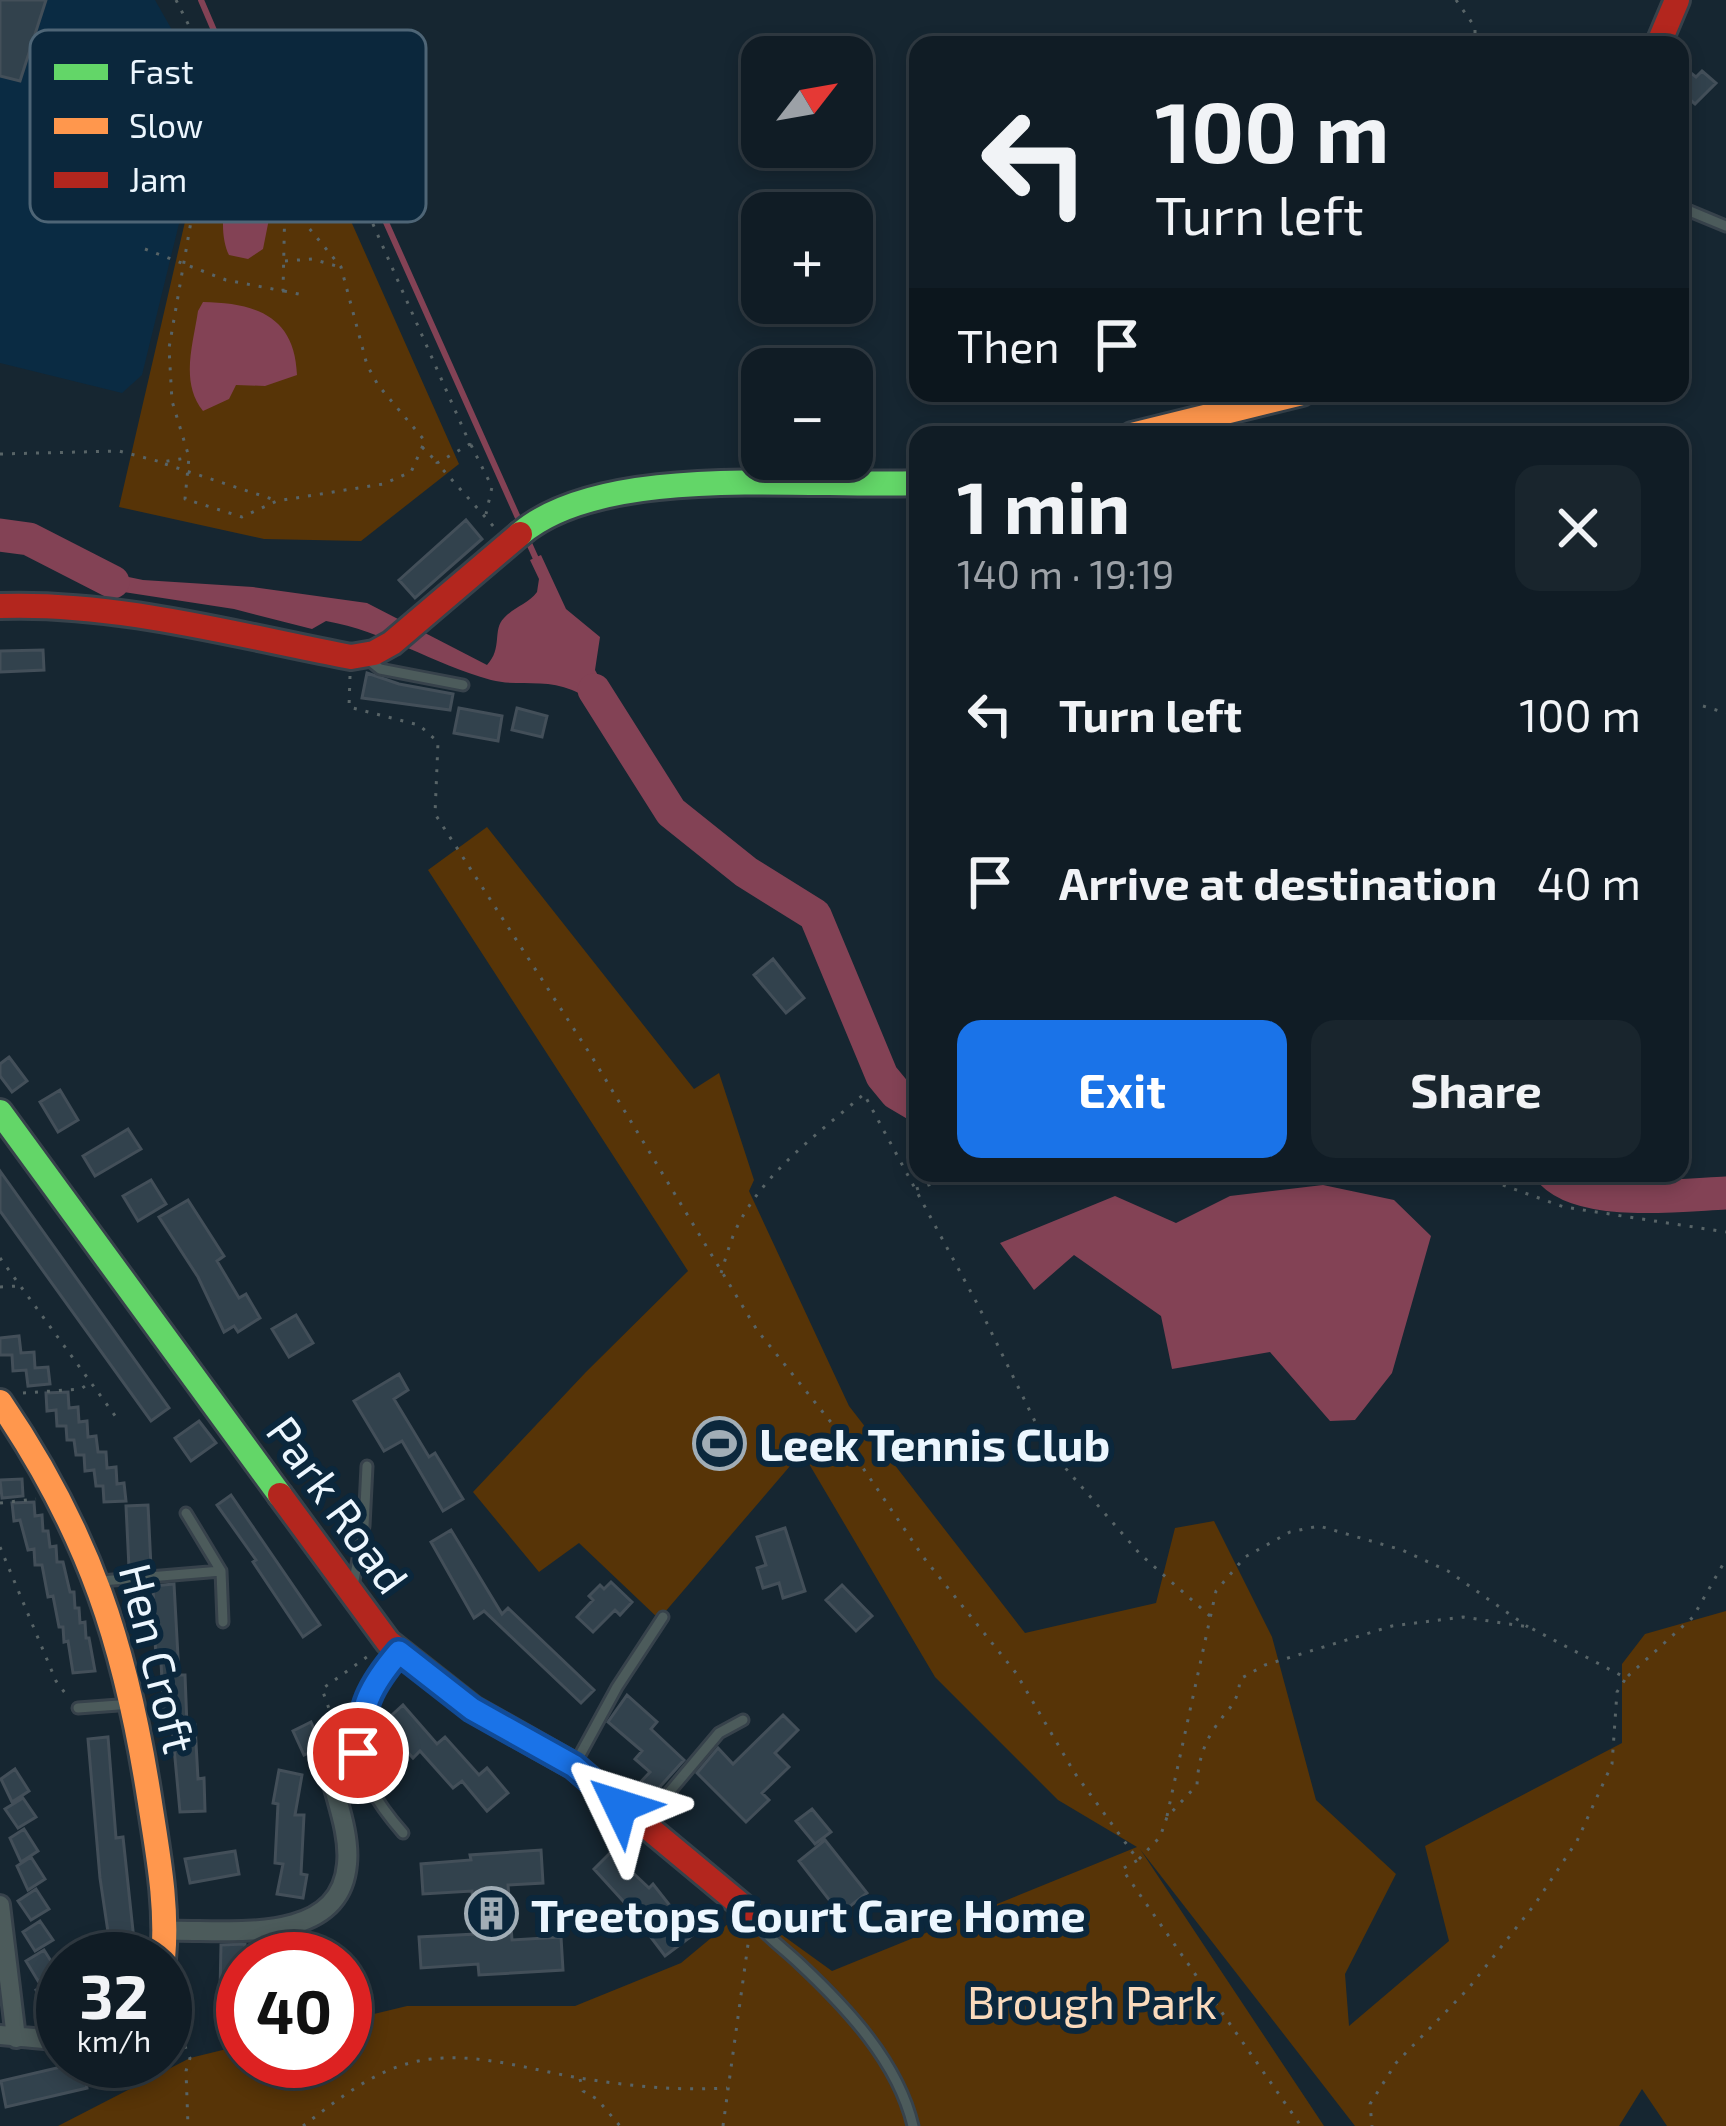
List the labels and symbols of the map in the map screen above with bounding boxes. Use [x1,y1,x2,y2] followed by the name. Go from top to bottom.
[30,30,426,222] legend
[741,36,873,168] north arrow
[129,51,193,91] text: Fast
[129,105,203,145] text: Slow
[129,159,187,199] text: Jam
[257,1405,421,1603] street label: Park Road
[692,1415,748,1471] sports icon: Leek Tennis Club
[759,1416,1110,1470] place label: Leek Tennis Club
[109,1558,209,1758] street label: Hen Croft
[307,1702,409,1804] pin
[557,1743,683,1869] position arrow
[464,1886,520,1942] building icon: Treetops Court Care Home
[531,1887,1086,1941] place label: Treetops Court Care Home
[216,1932,372,2088] speed limit sign: 40
[967,1974,1217,2028] park label: Brough Park

